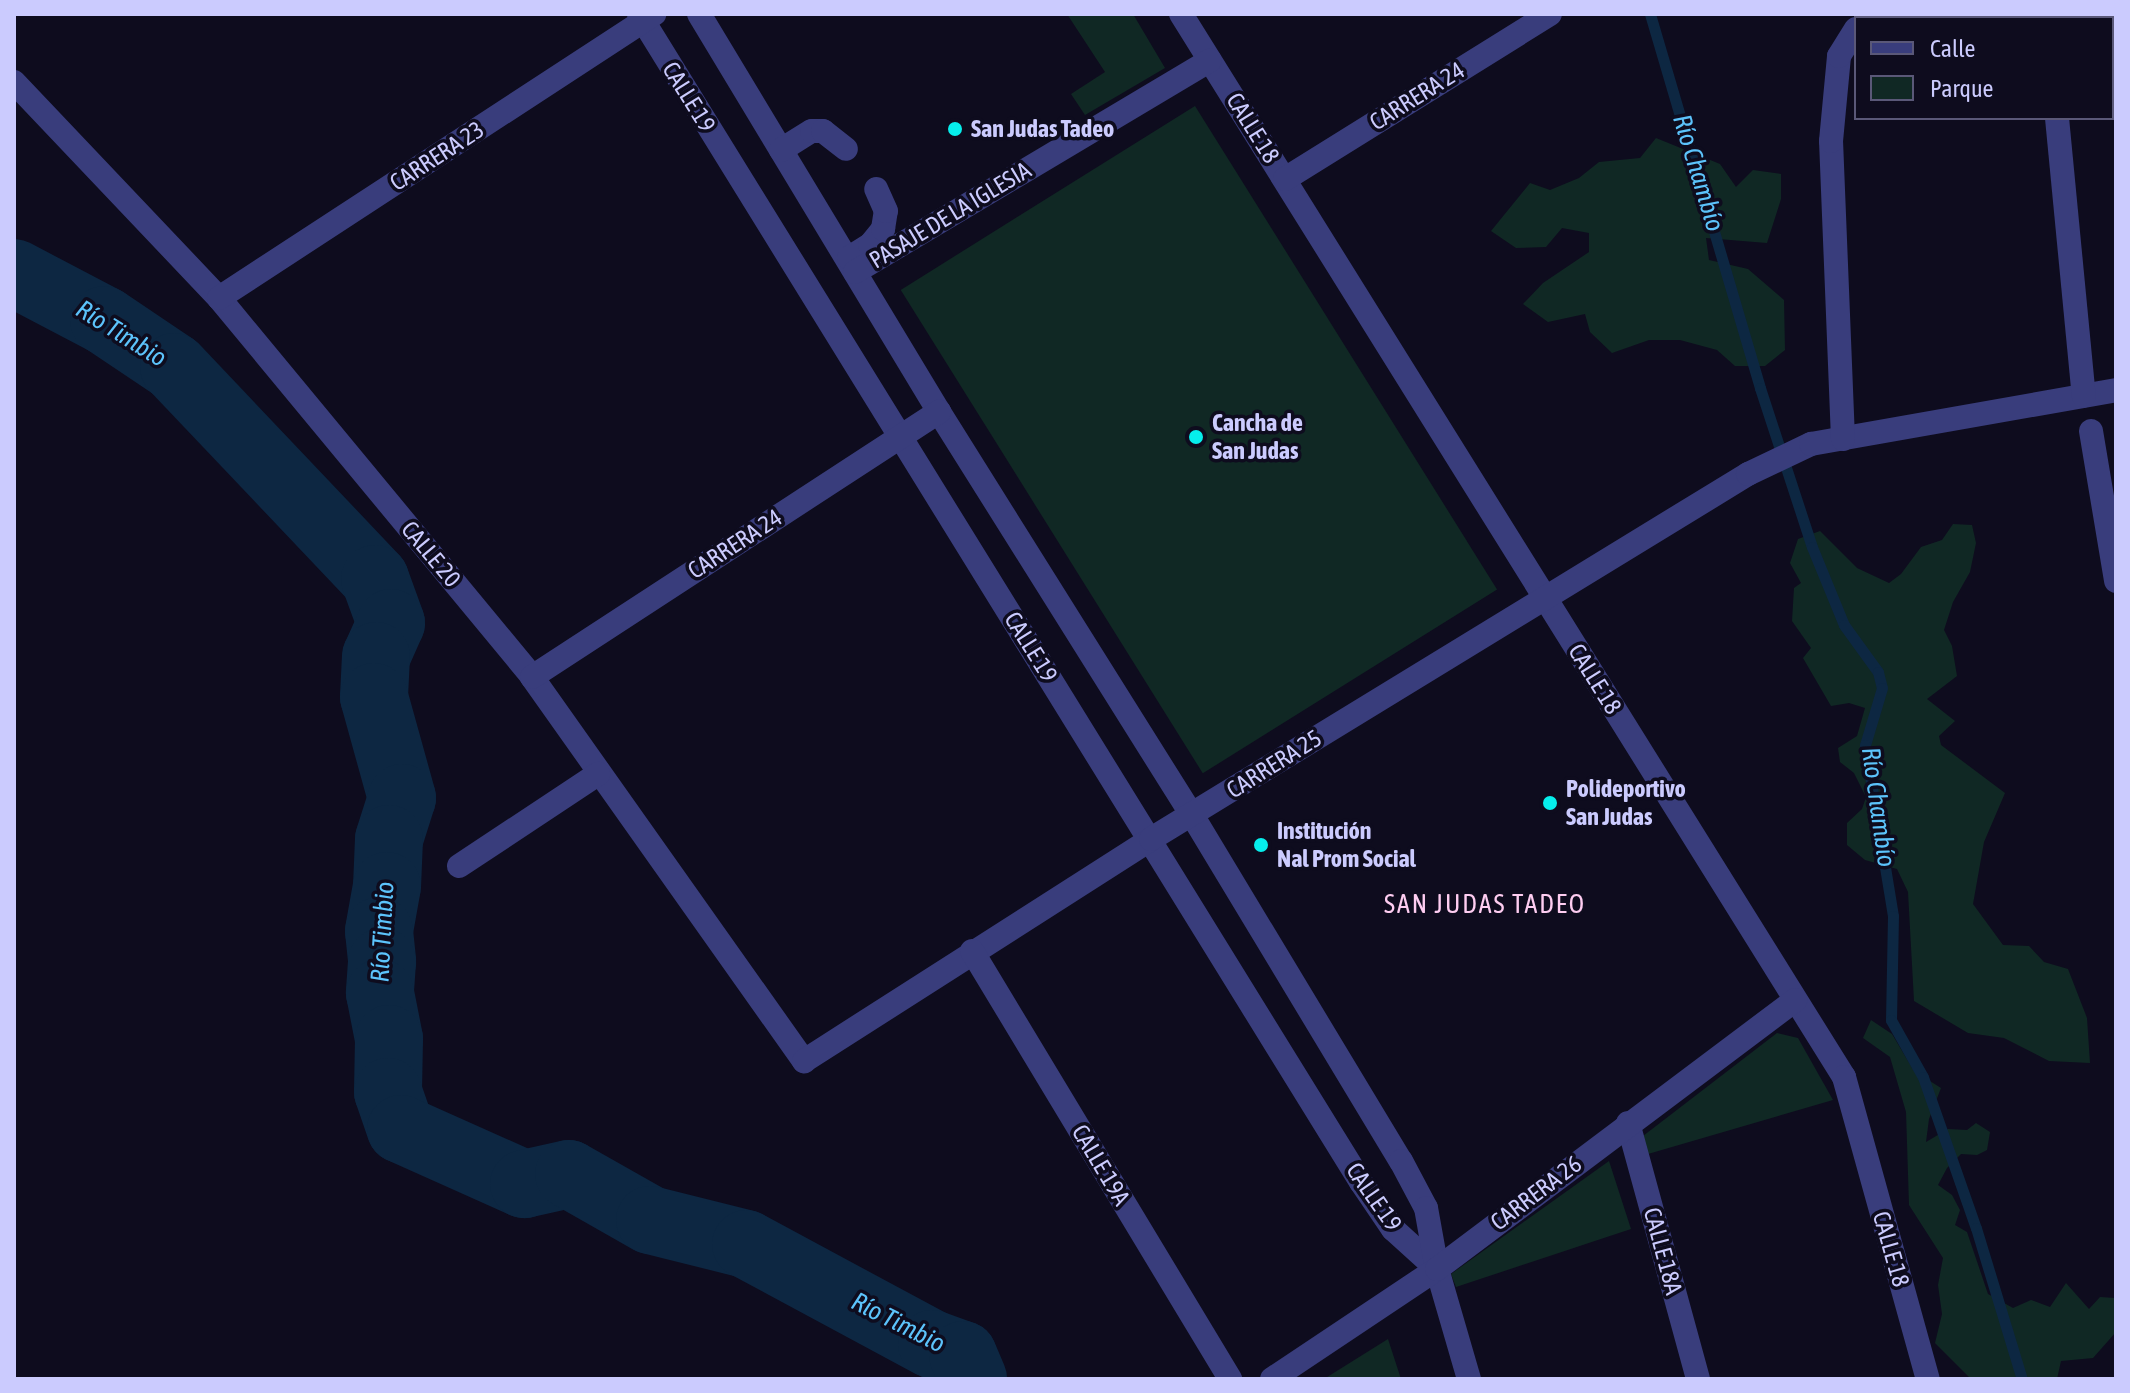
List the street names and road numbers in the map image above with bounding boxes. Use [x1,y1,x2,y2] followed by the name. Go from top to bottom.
[1364,56,1470,136] street label: CARRERA 24
[656,57,722,137] street label: CALLE 19
[1220,88,1286,168] street label: CALLE 18
[385,115,489,197] street label: CARRERA 23
[864,155,1036,275] street label: PASAJE DE LA IGLESIA
[683,503,787,585] street label: CARRERA 24
[395,515,467,593] street label: CALLE 20
[998,607,1064,687] street label: CALLE 19
[1562,639,1628,719] street label: CALLE 18
[1221,724,1327,804] street label: CARRERA 25
[1066,1119,1136,1211] street label: CALLE 19A
[1485,1149,1587,1237] street label: CARRERA 26
[1340,1157,1408,1237] street label: CALLE 19
[1638,1204,1688,1298] street label: CALLE 18A
[1867,1208,1915,1290] street label: CALLE 18

